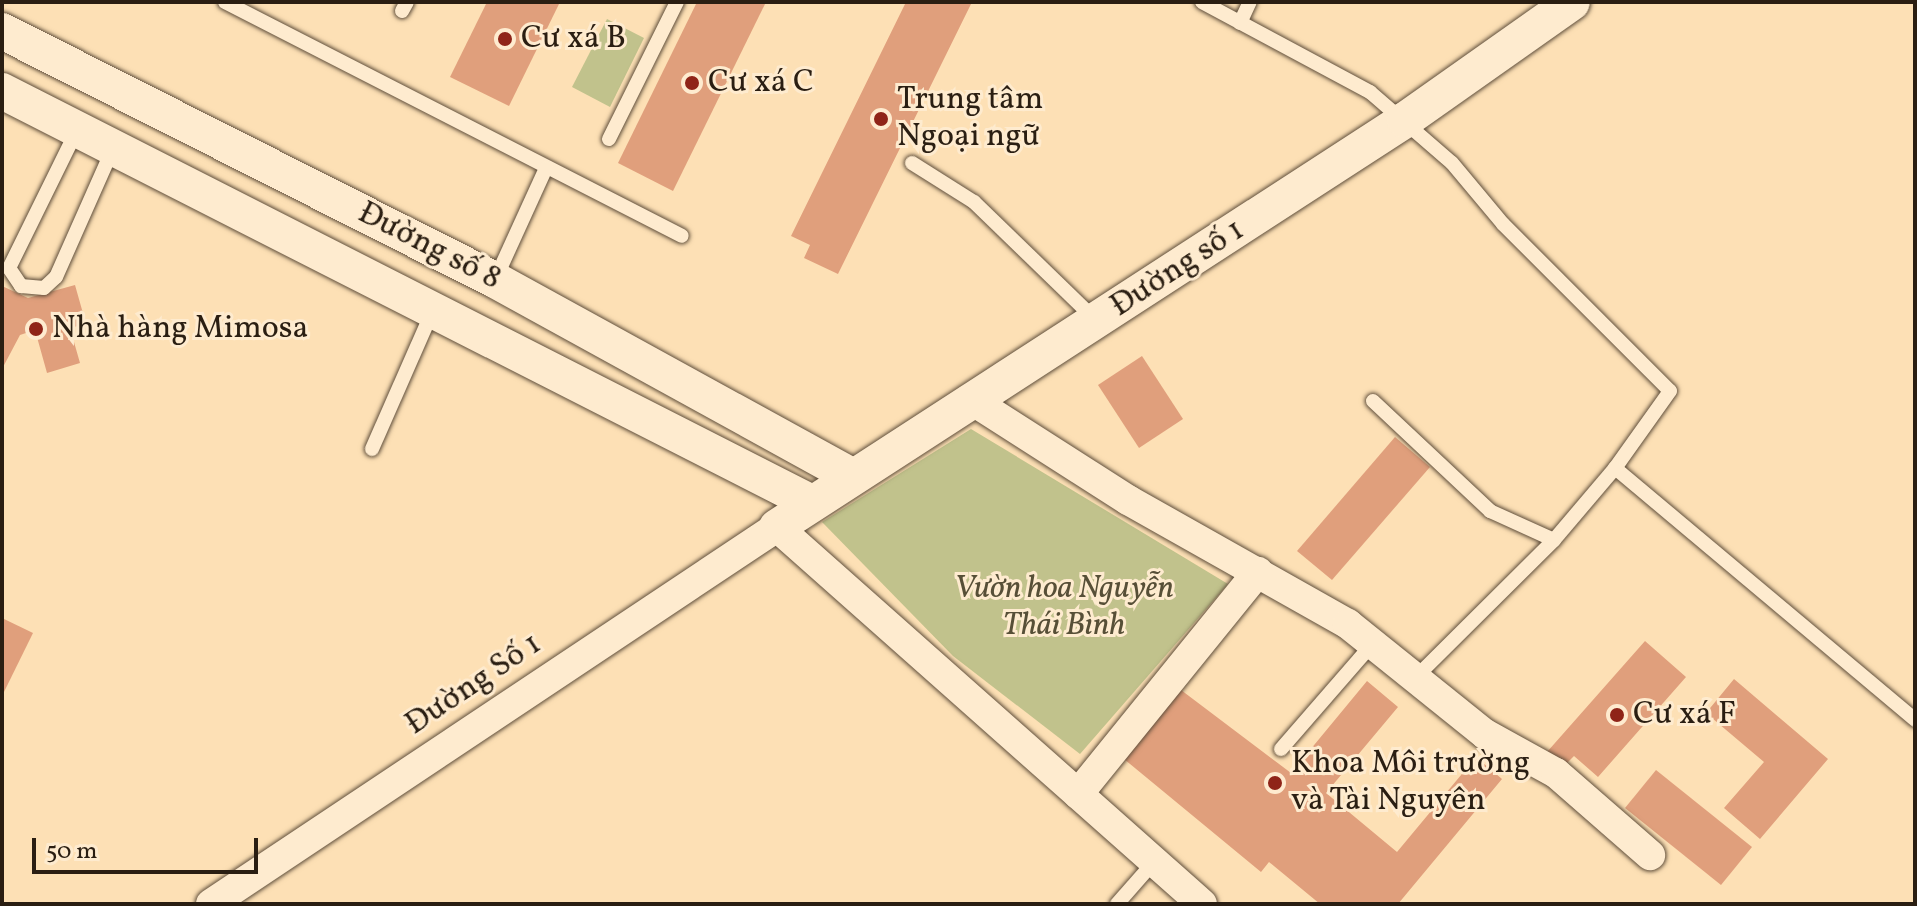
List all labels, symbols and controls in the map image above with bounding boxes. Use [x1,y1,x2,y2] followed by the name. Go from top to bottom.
[521,20,626,58] place label: Cư xá B
[496,30,514,48] marker: Cư xá B
[708,64,814,102] place label: Cư xá C
[683,74,701,92] marker: Cư xá C
[897,82,1043,157] place label: Trung tâm Ngoại ngữ
[872,110,890,128] marker: Trung tâm Ngoại ngữ
[351,195,507,299] street label: Đường số 8
[1104,212,1252,326] street label: Đường số 1
[52,310,308,348] place label: Nhà hàng Mimosa
[27,320,45,338] marker: Nhà hàng Mimosa
[954,571,1174,646] park label: Vườn hoa Nguyễn Thái Bình
[399,626,549,744] street label: Đường Số 1
[1633,696,1736,734] place label: Cư xá F
[1608,706,1626,724] marker: Cư xá F
[1291,746,1530,821] place label: Khoa Môi trường và Tài Nguyên
[1266,774,1284,792] marker: Khoa Môi trường và Tài Nguyên
[36,822,262,872] scale bar
[46,835,98,869] text: 50 m

